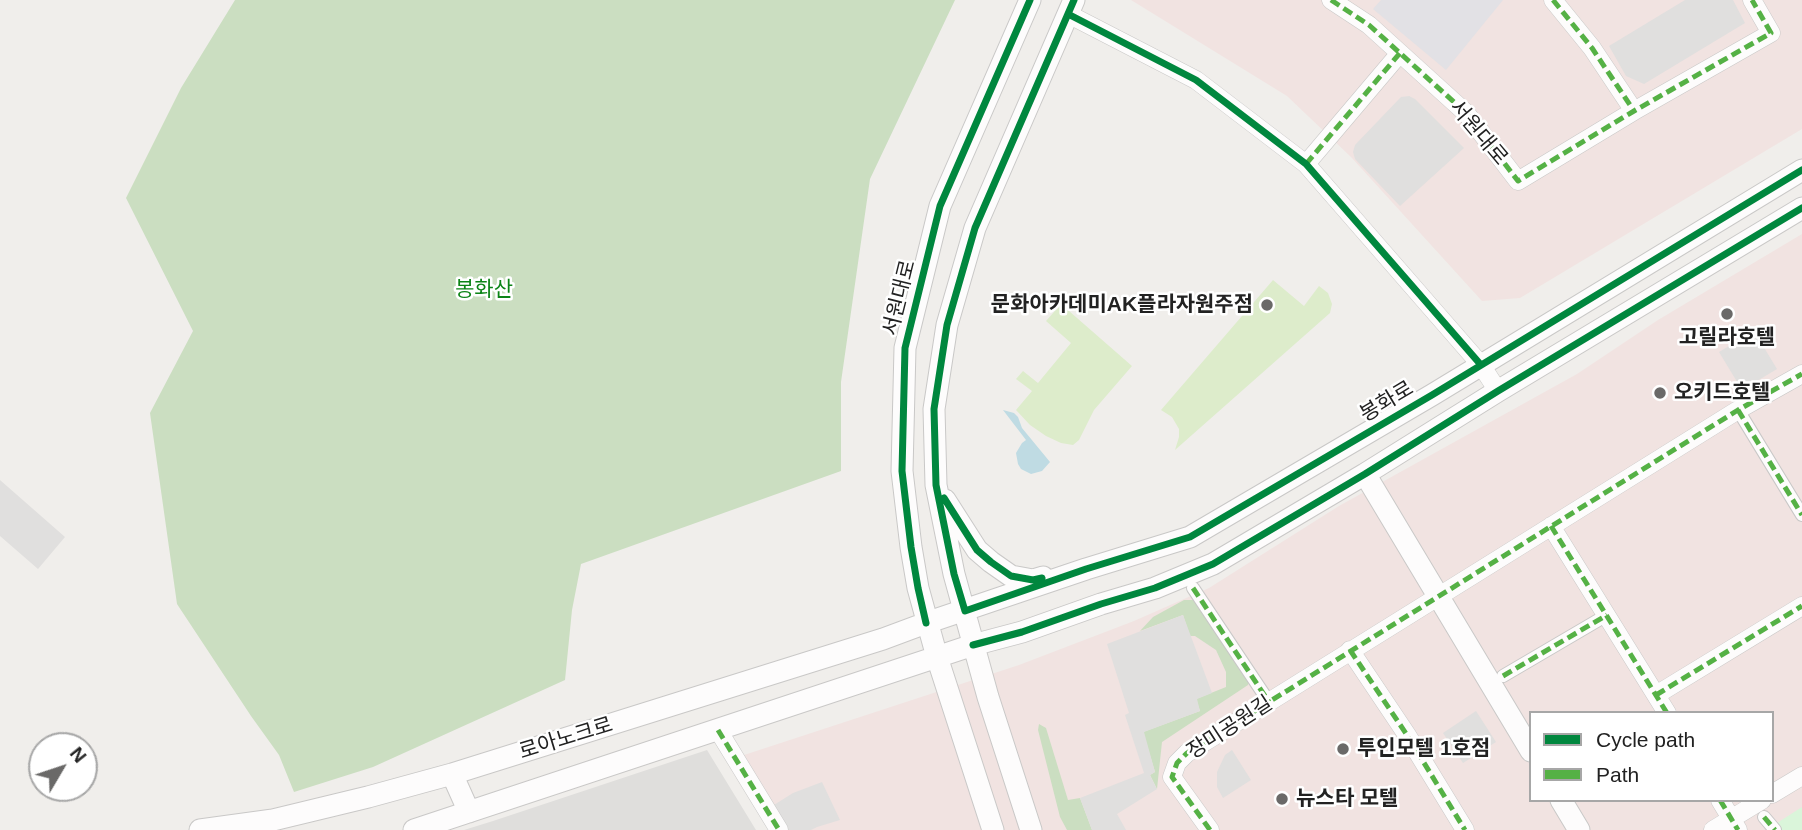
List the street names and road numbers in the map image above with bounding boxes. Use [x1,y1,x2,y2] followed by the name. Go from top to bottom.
[1444,95,1512,171] street label: 서원대로
[878,257,922,339] street label: 서원대로
[1356,376,1418,428] street label: 봉화로
[1183,691,1277,765] street label: 장미공원길
[516,713,616,765] street label: 로아노크로

